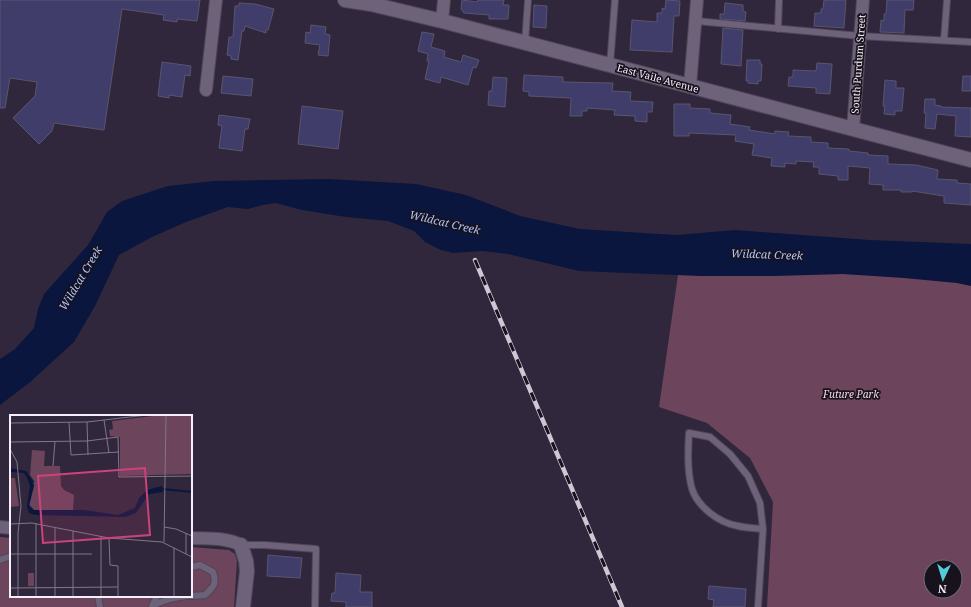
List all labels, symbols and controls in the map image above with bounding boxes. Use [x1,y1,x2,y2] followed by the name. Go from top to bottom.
[848,13,868,114] street label: South Purdum Street
[615,60,701,96] street label: East Vaile Avenue
[408,207,483,238] water label: Wildcat Creek
[55,243,105,313] water label: Wildcat Creek
[731,245,804,263] water label: Wildcat Creek
[822,387,879,401] park label: Future Park
[10,415,192,597] inset map
[923,559,963,599] north arrow
[937,582,947,597] text: N

